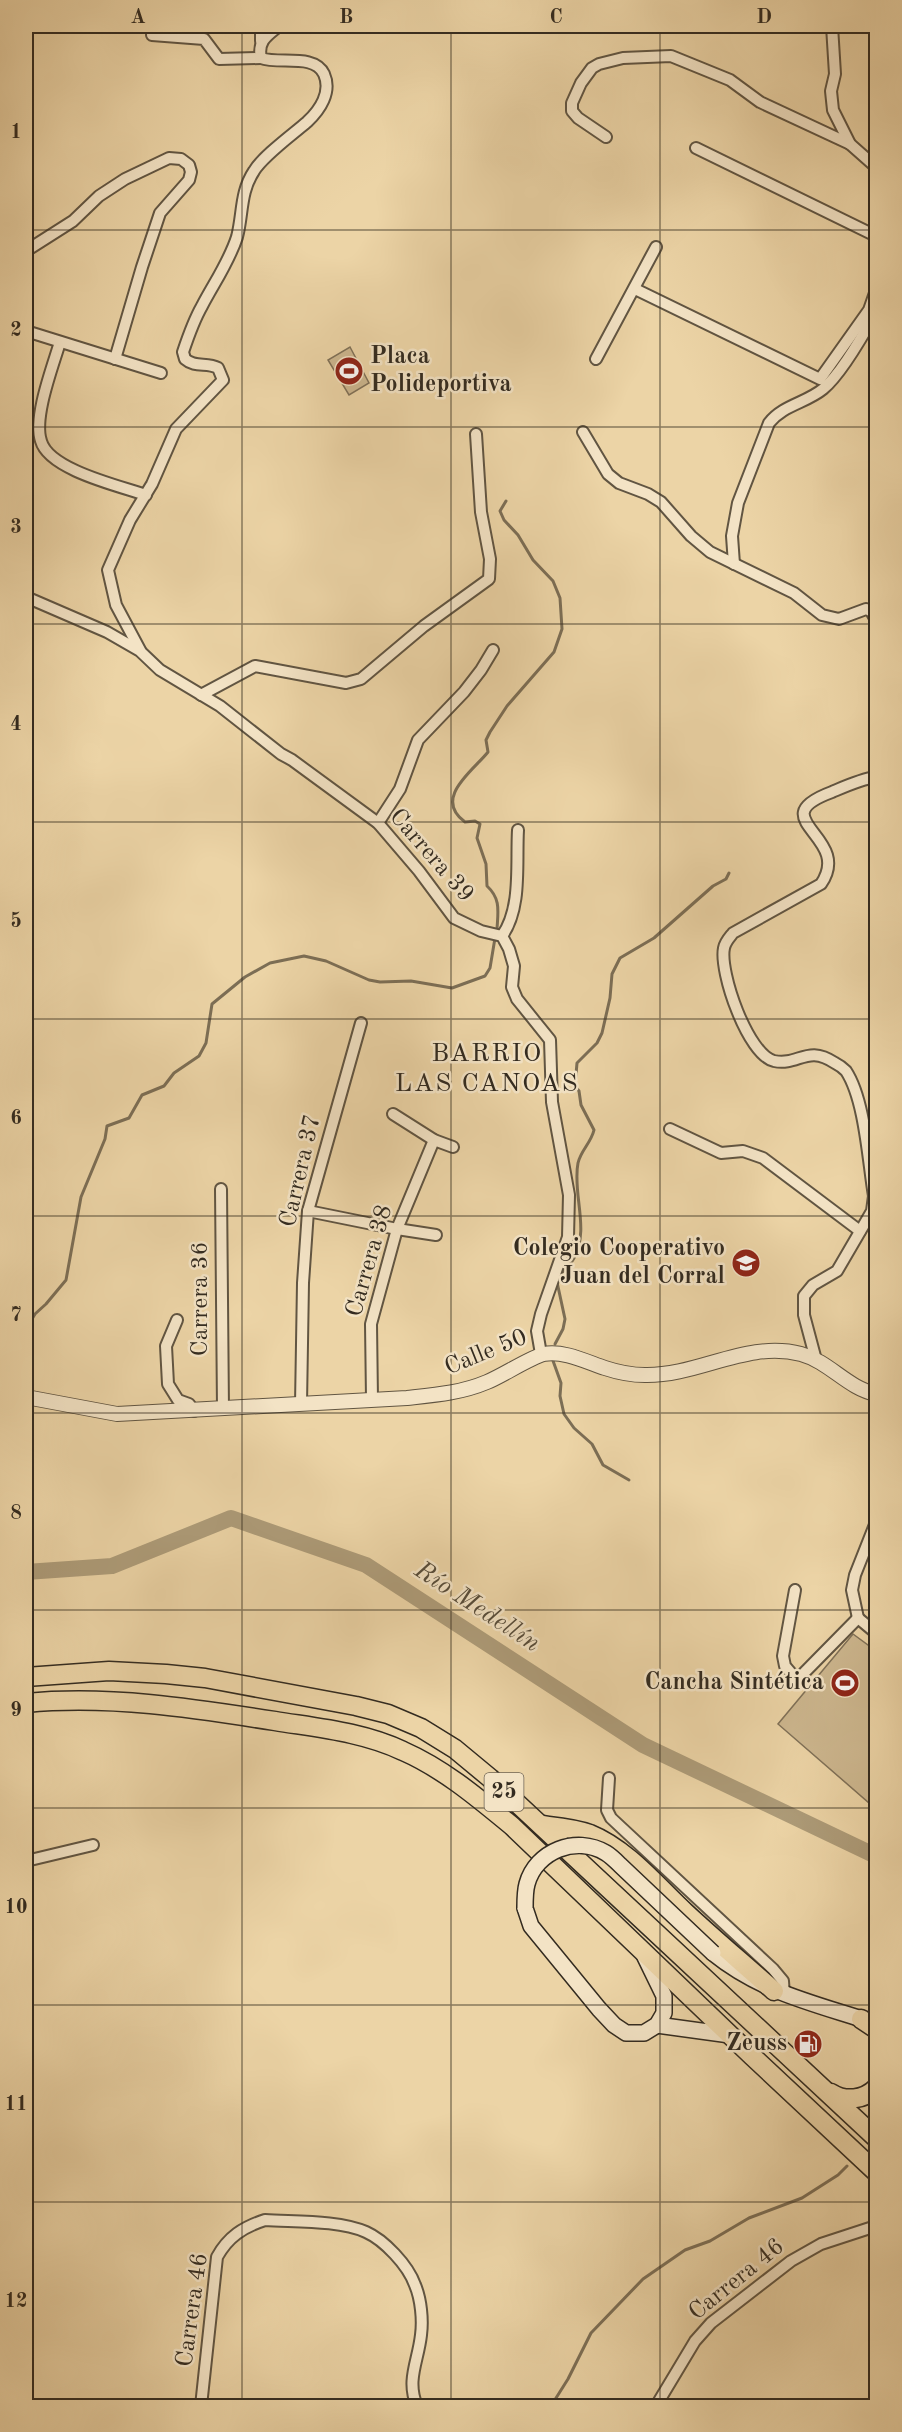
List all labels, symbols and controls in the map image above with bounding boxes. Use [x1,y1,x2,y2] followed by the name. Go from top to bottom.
[130,8,146,28] text: A
[339,8,353,28] text: B
[549,8,563,28] text: C
[756,8,772,28] text: D
[10,123,22,143] text: 1
[10,321,22,341] text: 2
[370,345,512,397] place label: Placa Polideportiva
[333,355,365,387] sports icon: Placa Polideportiva
[10,518,22,538] text: 3
[10,715,22,735] text: 4
[384,805,478,907] street label: Carrera 39
[10,911,22,932] text: 5
[395,1041,579,1097] district label: BARRIO LAS CANOAS
[10,1109,22,1129] text: 6
[276,1112,326,1230] street label: Carrera 37
[343,1202,397,1320] street label: Carrera 38
[513,1237,725,1289] place label: Colegio Cooperativo Juan del Corral
[189,1242,213,1356] street label: Carrera 36
[730,1247,762,1279] school or university icon: Colegio Cooperativo Juan del Corral
[10,1306,22,1326] text: 7
[441,1326,531,1380] street label: Calle 50
[10,1504,22,1524] text: 8
[409,1556,544,1657] water label: Río Medellín
[829,1667,861,1699] sports icon: Cancha Sintética
[644,1671,824,1695] place label: Cancha Sintética
[10,1701,22,1721] text: 9
[484,1773,524,1811] road number: 25
[4,1898,28,1918] text: 10
[792,2028,824,2060] fuel station icon: Zeuss
[726,2032,787,2056] place label: Zeuss
[4,2095,28,2115] text: 11
[685,2235,789,2325] street label: Carrera 46
[173,2251,213,2369] street label: Carrera 46
[4,2292,28,2312] text: 12

